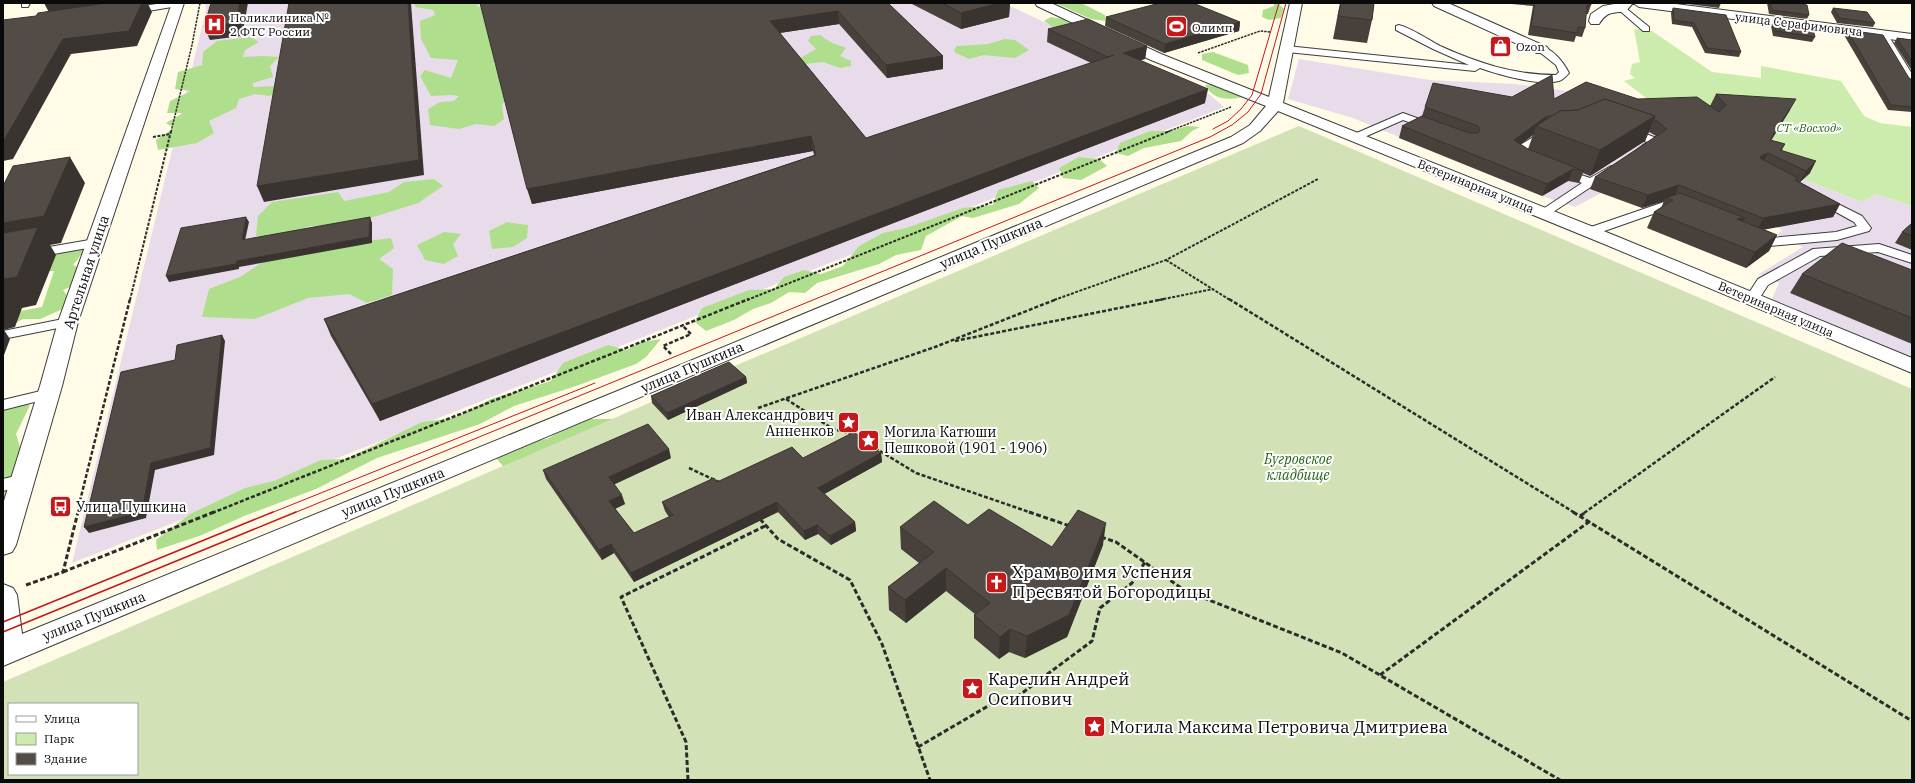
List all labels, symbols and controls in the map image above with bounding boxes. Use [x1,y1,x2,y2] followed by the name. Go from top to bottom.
[1734,9,1864,39] street label: улица Серафимовича
[230,10,329,39] place label: Поликлиника № 2 ФТС России
[201,11,227,37] hospital icon: Поликлиника № 2 ФТС России
[1164,14,1190,40] sports icon: Олимп
[1192,20,1233,35] place label: Олимп
[1488,33,1514,59] shop icon: Ozon
[1516,39,1545,54] place label: Ozon
[1776,120,1842,135] park label: СТ «Восход»
[1416,156,1537,216] street label: Ветеринарная улица
[59,212,113,331] street label: Артельная улица
[937,213,1045,273] street label: улица Пушкина
[1716,278,1836,340] street label: Ветеринарная улица
[638,337,746,397] street label: улица Пушкина
[686,406,834,440] place label: Иван Александрович Анненков
[836,410,862,436] place icon: Иван Александрович Анненков
[884,423,1047,457] place label: Могила Катюши Пешковой (1901 - 1906)
[856,427,882,453] place icon: Могила Катюши Пешковой (1901 - 1906)
[1263,450,1333,484] park label: Бугровское кладбище
[339,463,448,521] street label: улица Пушкина
[47,494,73,520] bus stop icon: Улица Пушкина
[76,498,187,516] place label: Улица Пушкина
[1012,561,1211,603] place label: Храм во имя Успения Пресвятой Богородицы
[984,569,1010,595] church icon: Храм во имя Успения Пресвятой Богородицы
[40,587,149,645] street label: улица Пушкина
[988,668,1129,710] place label: Карелин Андрей Осипович
[959,676,985,702] place icon: Карелин Андрей Осипович
[8,703,138,775] legend
[44,711,81,726] text: Улица
[1081,714,1107,740] place icon: Могила Максима Петровича Дмитриева
[1110,716,1448,738] place label: Могила Максима Петровича Дмитриева
[44,731,74,746] text: Парк
[44,751,87,766] text: Здание

